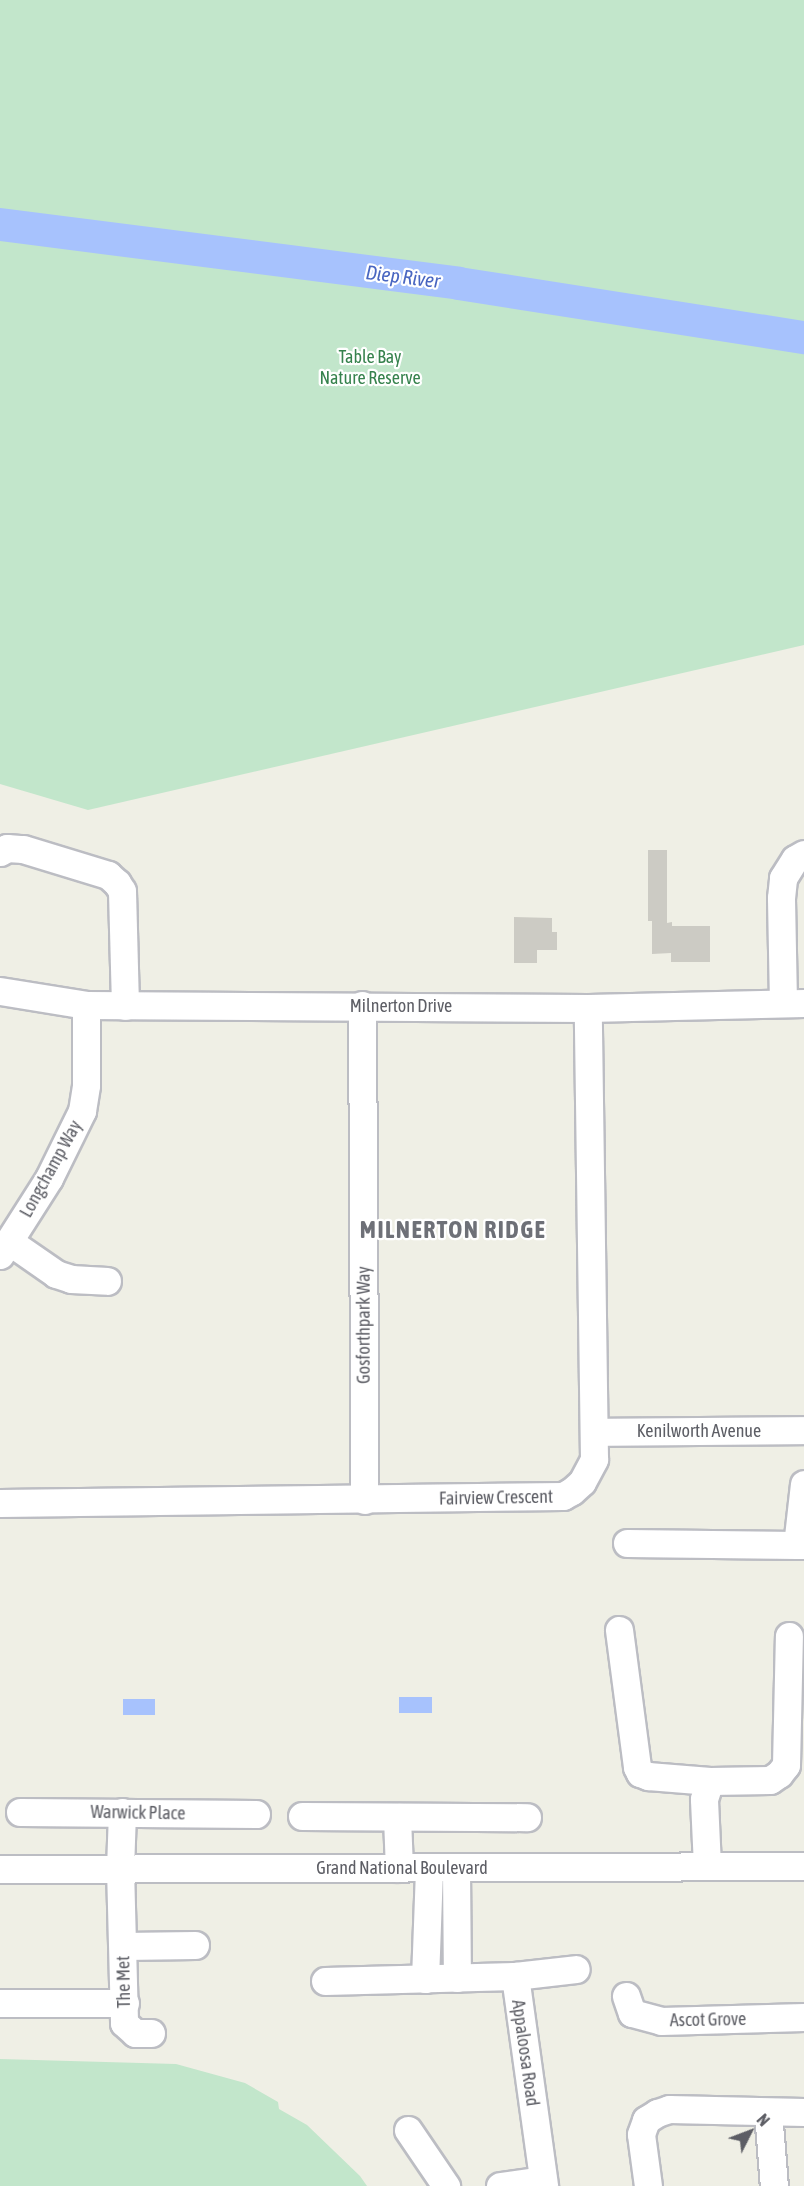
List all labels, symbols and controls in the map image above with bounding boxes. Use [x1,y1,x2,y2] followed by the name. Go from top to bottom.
[364,260,442,292] water label: Diep River
[319,347,421,389] park label: Table Bay Nature Reserve
[350,995,452,1017] street label: Milnerton Drive
[15,1117,87,1221] street label: Longchamp Way
[360,1216,546,1244] district label: MILNERTON RIDGE
[353,1266,375,1384] street label: Gosforthpark Way
[637,1420,761,1442] street label: Kenilworth Avenue
[439,1486,553,1510] street label: Fairview Crescent
[90,1801,186,1825] street label: Warwick Place
[316,1857,488,1879] street label: Grand National Boulevard
[113,1956,135,2008] street label: The Met
[507,1998,543,2108] street label: Appaloosa Road
[670,2009,746,2031] street label: Ascot Grove
[720,2102,780,2162] north arrow
[754,2110,773,2129] text: N

